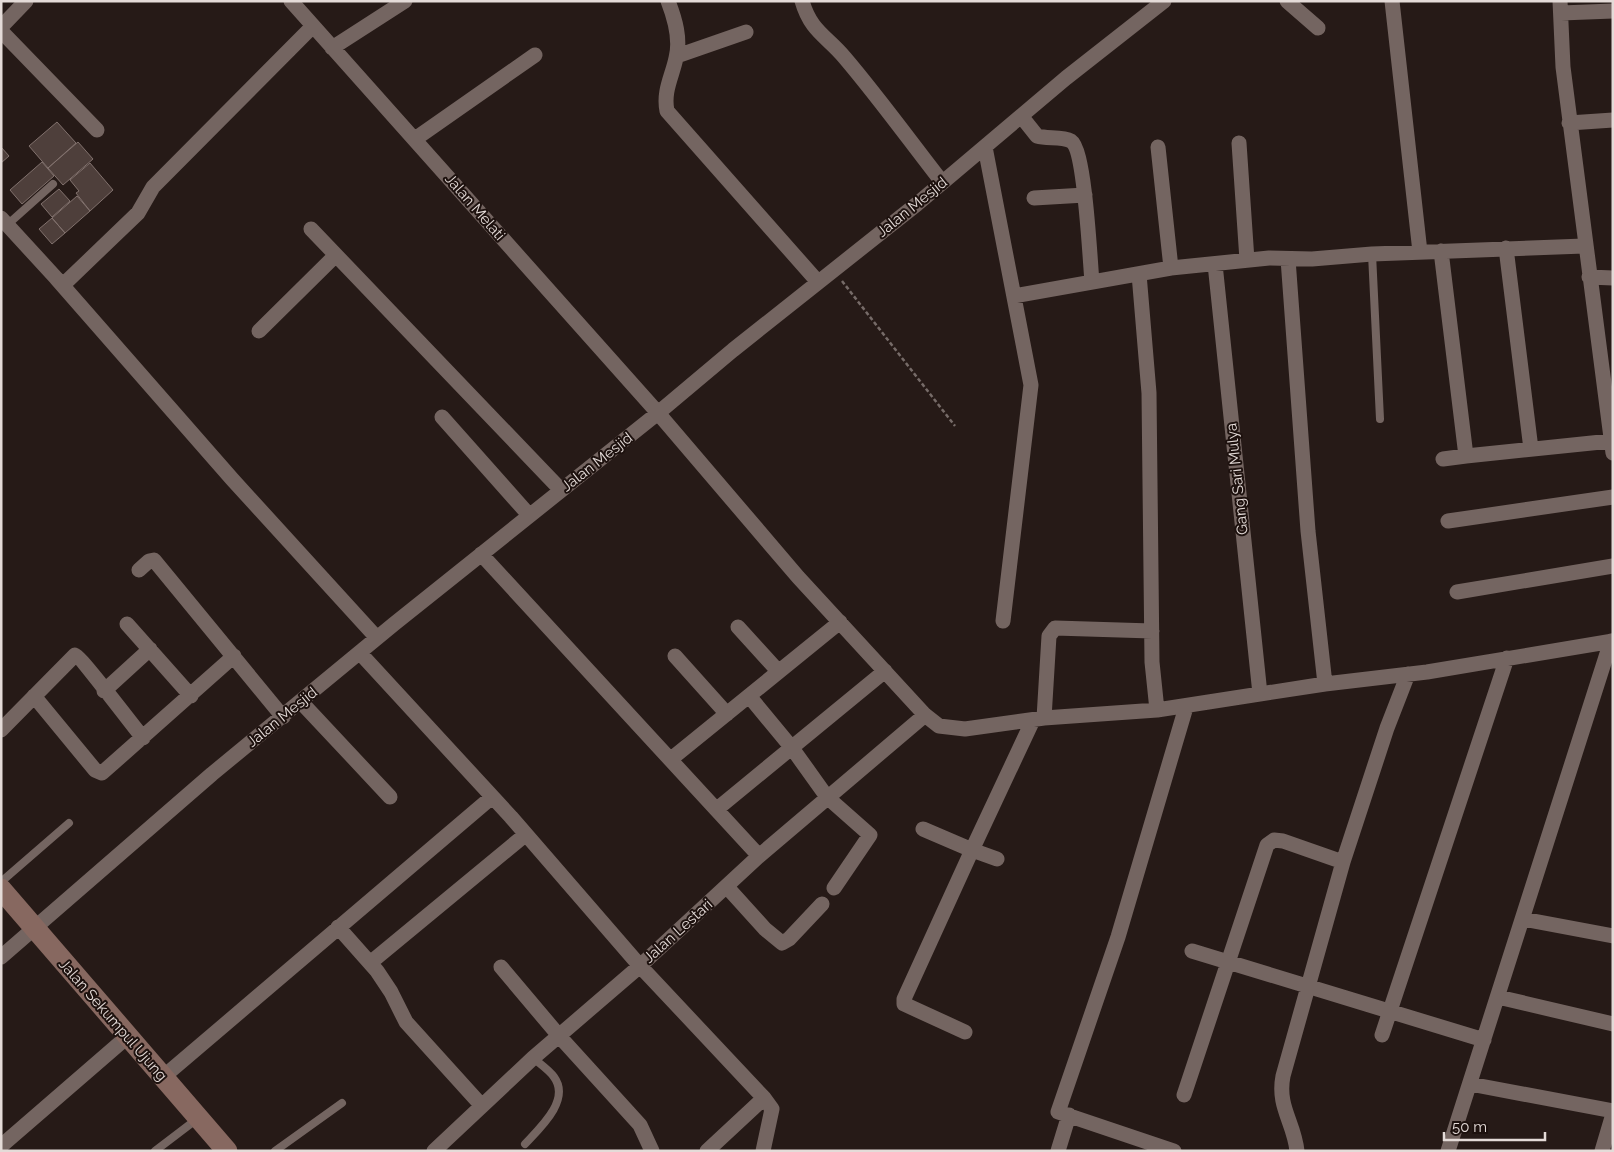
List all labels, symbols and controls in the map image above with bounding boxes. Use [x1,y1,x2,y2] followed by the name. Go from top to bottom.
[441,170,509,244] street label: Jalan Melati
[873,173,951,241] street label: Jalan Mesjid
[1222,422,1252,536] street label: Gang Sari Mulya
[558,429,636,495] street label: Jalan Mesjid
[243,683,321,751] street label: Jalan Mesjid
[640,895,716,967] street label: Jalan Lestari
[55,955,171,1085] street label: Jalan Sekumpul Ujung
[1444,1110,1545,1142] scale bar
[1452,1118,1487,1136] text: 50 m

